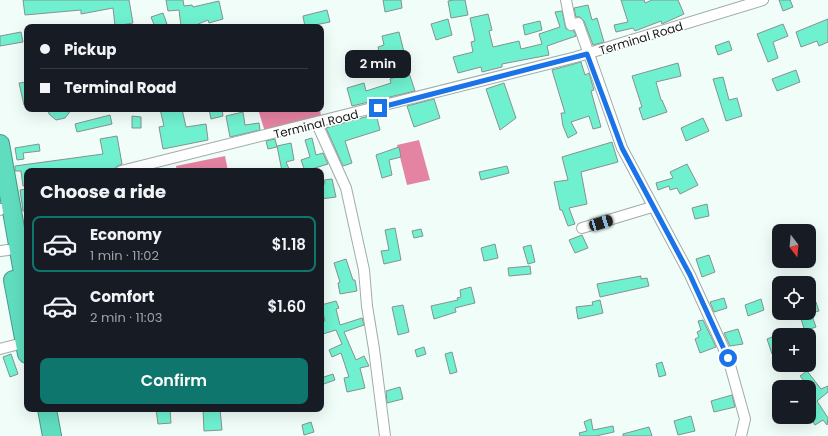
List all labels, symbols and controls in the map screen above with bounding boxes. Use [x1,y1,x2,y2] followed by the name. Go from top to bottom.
[597,17,685,59] street label: Terminal Road
[64,39,116,60] text: Pickup
[345,50,411,78] callout: 2 min
[360,54,396,73] text: 2 min
[64,77,176,98] text: Terminal Road
[369,99,387,117] route end
[272,105,360,143] street label: Terminal Road
[40,179,166,204] text: Choose a ride
[588,214,614,232] car
[90,224,162,245] text: Economy
[772,224,816,268] north arrow
[772,224,816,424] map controls
[42,226,78,262] icon: car
[272,234,306,255] text: $1.18
[90,246,159,265] text: 1 min · 11:02
[772,276,816,320] button: locate
[90,286,154,307] text: Comfort
[42,288,78,324] icon: car
[268,296,306,317] text: $1.60
[90,308,162,327] text: 2 min · 11:03
[772,328,816,372] button: +
[719,349,737,367] route start
[40,358,308,404] button: Confirm
[772,380,816,424] button: −

